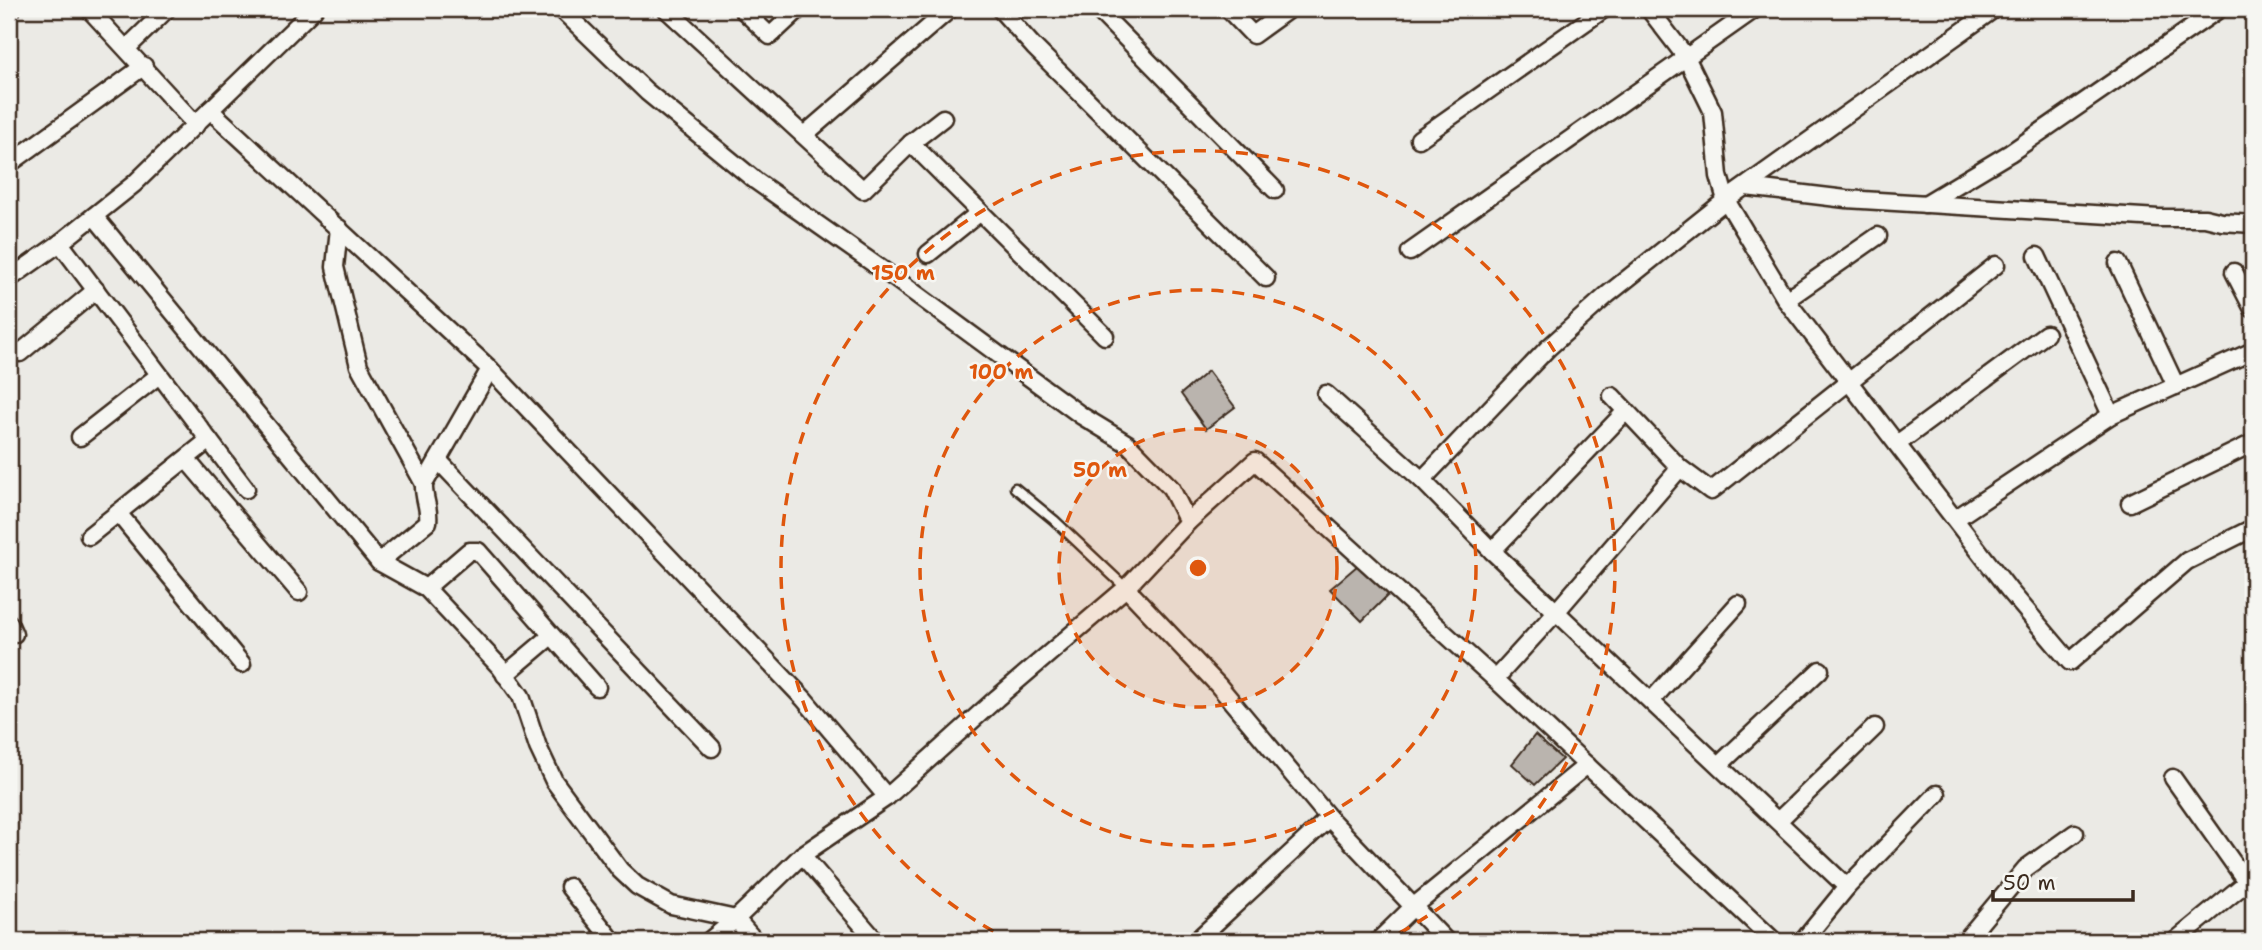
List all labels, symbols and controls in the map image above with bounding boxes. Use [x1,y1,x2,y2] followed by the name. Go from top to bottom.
[871,259,935,287] text: 150 m
[969,358,1033,386] text: 100 m
[1073,456,1127,484] text: 50 m
[1186,556,1210,580] centre of rings
[1993,859,2132,903] scale bar
[2003,869,2056,897] text: 50 m

